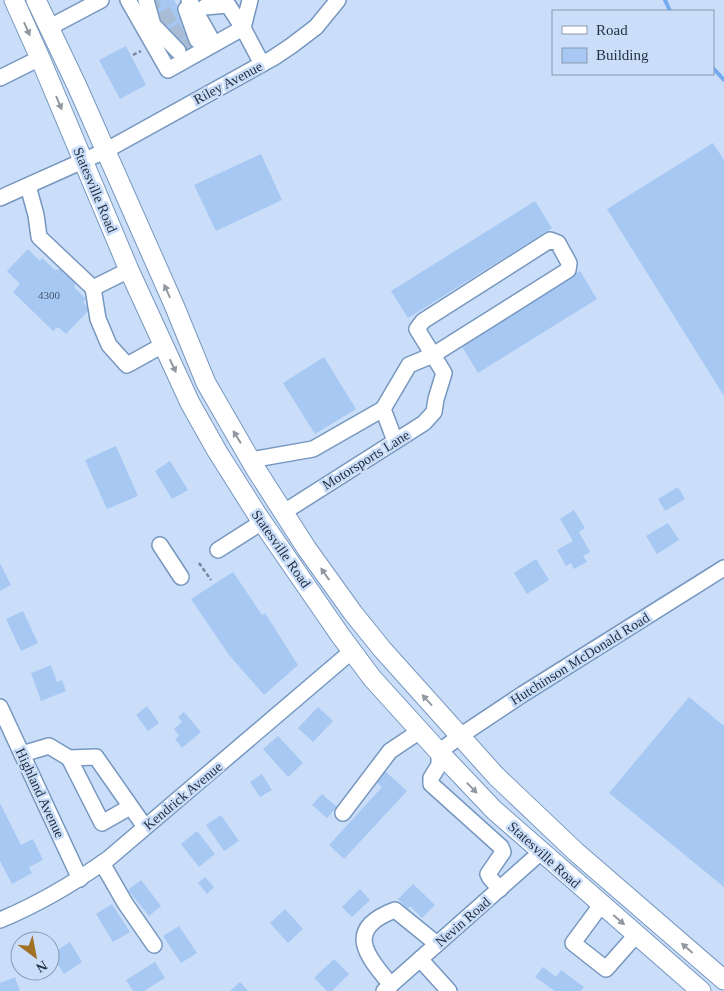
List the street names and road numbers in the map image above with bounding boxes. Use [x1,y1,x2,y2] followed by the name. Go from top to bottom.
[191,59,265,107] street label: Riley Avenue
[70,145,120,235] street label: Statesville Road
[320,427,412,493] street label: Motorsports Lane
[249,507,313,591] street label: Statesville Road
[508,610,652,708] street label: Hutchinson McDonald Road
[13,746,67,840] street label: Highland Avenue
[141,759,225,833] street label: Kendrick Avenue
[505,819,583,891] street label: Statesville Road
[433,894,493,950] street label: Nevin Road

